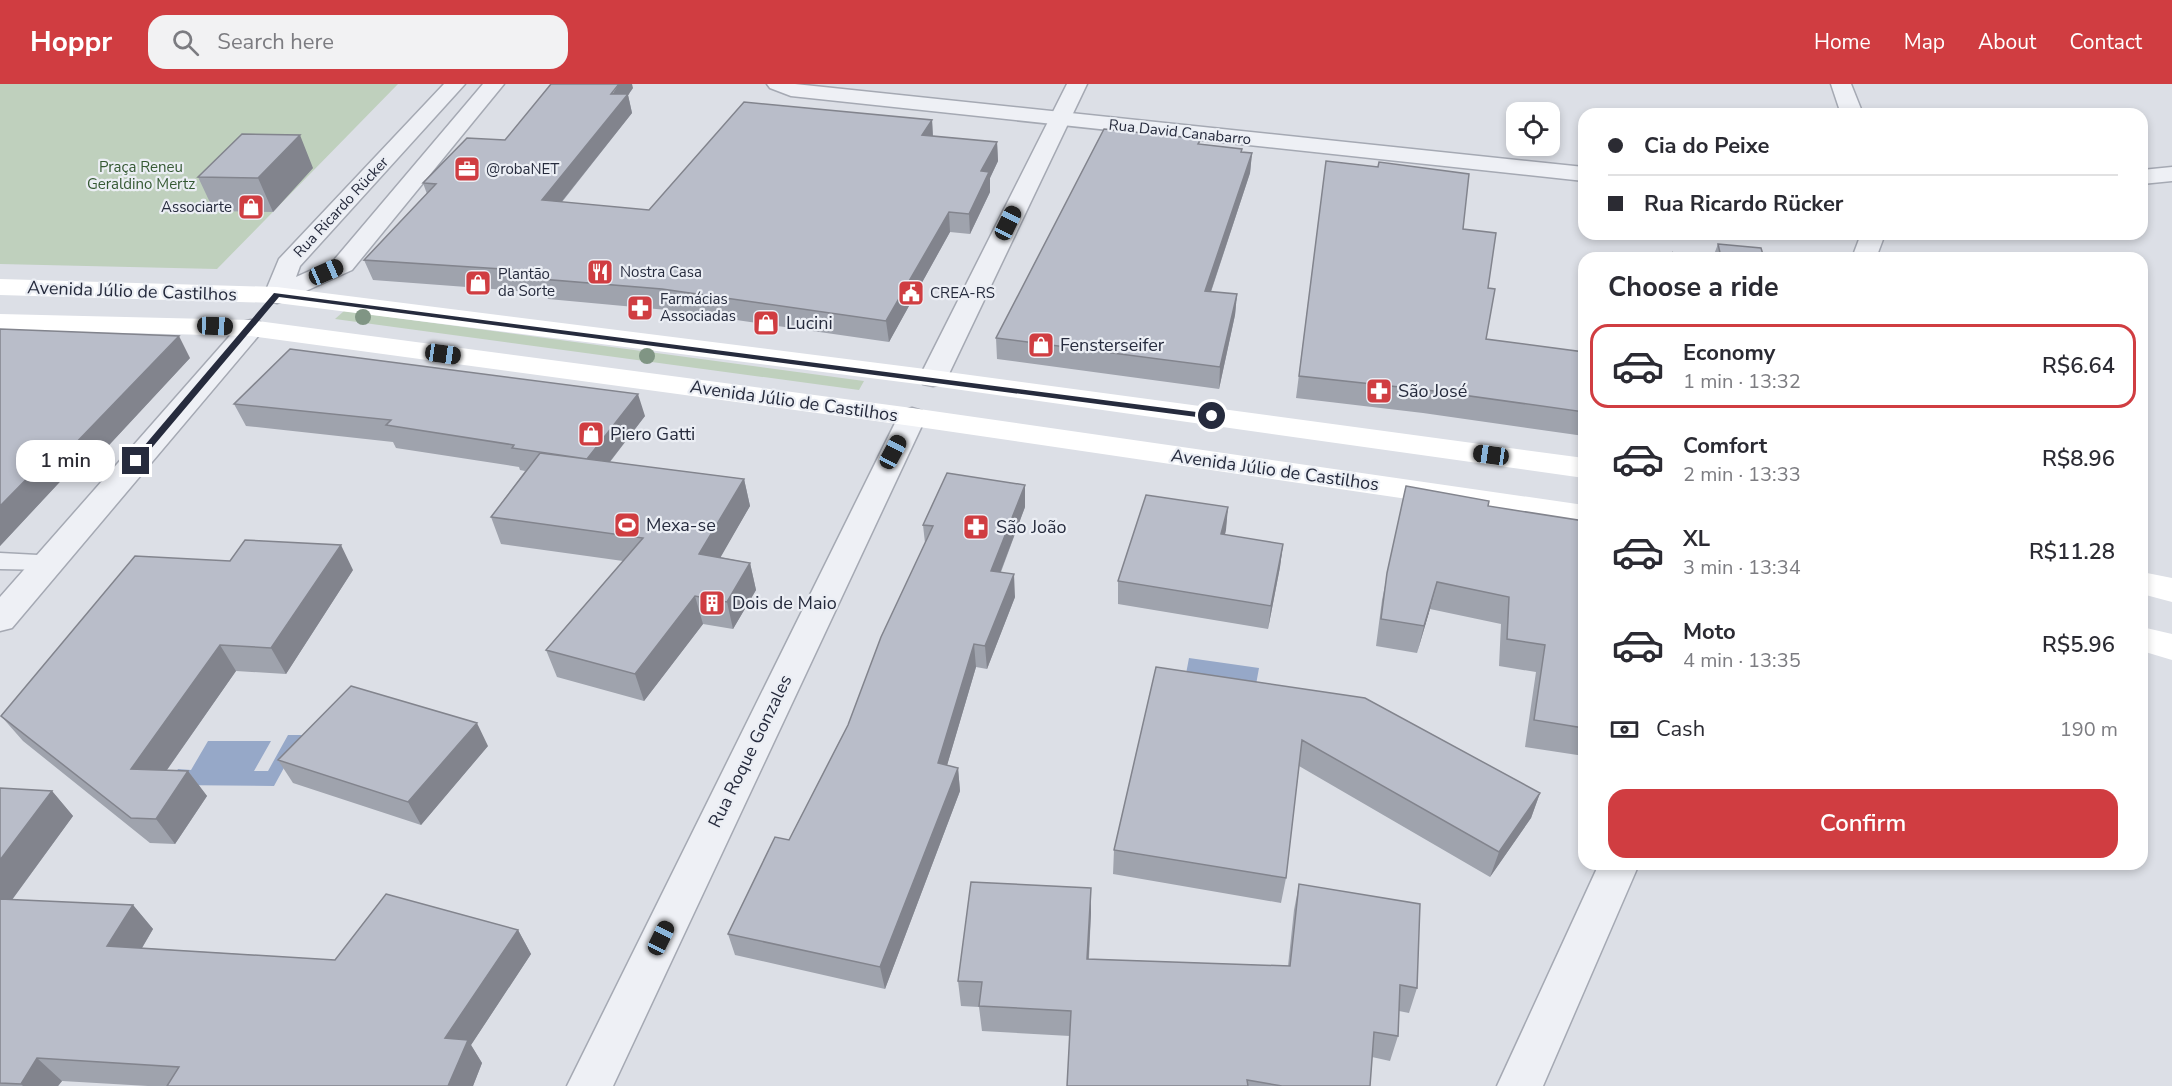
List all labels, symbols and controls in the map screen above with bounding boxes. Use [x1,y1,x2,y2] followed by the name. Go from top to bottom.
[148,15,568,69] search box
[30,23,112,61] text: Hoppr
[169,26,202,59] icon: search
[217,27,334,57] text: Search here
[1814,28,1871,56] text: Home
[1904,28,1945,56] text: Map
[1978,28,2036,56] text: About
[2069,28,2142,56] text: Contact
[1506,102,1560,156] map controls
[1506,102,1560,156] button: locate
[1108,115,1252,149] street label: Rua David Canabarro
[1644,131,1769,161] text: Cia do Peixe
[289,152,393,262] street label: Rua Ricardo Rücker
[452,154,482,184] office icon: @robaNET
[87,157,195,194] park label: Praça Reneu Geraldino Mertz
[486,159,559,179] place label: @robaNET
[1644,189,1843,219] text: Rua Ricardo Rücker
[236,192,266,222] shop icon: Associarte
[161,197,232,217] place label: Associarte
[992,203,1024,243] car
[306,256,346,288] car
[585,257,615,287] restaurant icon: Nostra Casa
[620,262,702,282] place label: Nostra Casa
[498,264,555,301] place label: Plantão da Sorte
[463,268,493,298] shop icon: Plantão da Sorte
[1608,269,1779,306] text: Choose a ride
[27,275,237,307] street label: Avenida Júlio de Castilhos
[896,278,926,308] public building icon: CREA-RS
[930,283,995,303] place label: CREA-RS
[660,289,736,326] place label: Farmácias Associadas
[625,293,655,323] pharmacy icon: Farmácias Associadas
[751,308,781,338] shop icon: Lucini
[786,311,833,335] place label: Lucini
[197,316,233,336] car
[1026,330,1056,360] shop icon: Fensterseifer
[1060,333,1165,357] place label: Fensterseifer
[1683,338,1775,368] text: Economy
[1611,339,1665,393] icon: car
[424,343,462,365] car
[2042,351,2115,381] text: R$6.64
[1683,368,1801,395] text: 1 min · 13:32
[688,375,900,427] street label: Avenida Júlio de Castilhos
[1364,376,1394,406] pharmacy icon: São José
[1398,379,1467,403] place label: São José
[1198,402,1225,429] route start
[576,419,606,449] shop icon: Piero Gatti
[610,422,695,446] place label: Piero Gatti
[1683,431,1767,461] text: Comfort
[877,432,909,472] car
[1611,432,1665,486] icon: car
[16,440,115,482] callout: 1 min
[1169,444,1381,496] street label: Avenida Júlio de Castilhos
[1472,444,1510,466] car
[2042,444,2115,474] text: R$8.96
[40,447,91,474] text: 1 min
[122,447,149,474] route end
[1683,461,1801,488] text: 2 min · 13:33
[612,510,642,540] sports icon: Mexa-se
[961,512,991,542] pharmacy icon: São João
[646,513,716,537] place label: Mexa-se
[996,515,1067,539] place label: São João
[1683,524,1710,554] text: XL
[1611,525,1665,579] icon: car
[2029,537,2115,567] text: R$11.28
[1683,554,1801,581] text: 3 min · 13:34
[697,588,727,618] building icon: Dois de Maio
[732,591,837,615] place label: Dois de Maio
[1683,617,1736,647] text: Moto
[1611,618,1665,672] icon: car
[2042,630,2115,660] text: R$5.96
[1683,647,1801,674] text: 4 min · 13:35
[703,670,797,832] street label: Rua Roque Gonzales
[1608,713,1641,746] icon: cash
[1656,714,1705,744] text: Cash
[2060,716,2118,743] text: 190 m
[1608,789,2118,858] button: Confirm
[645,918,677,958] car

